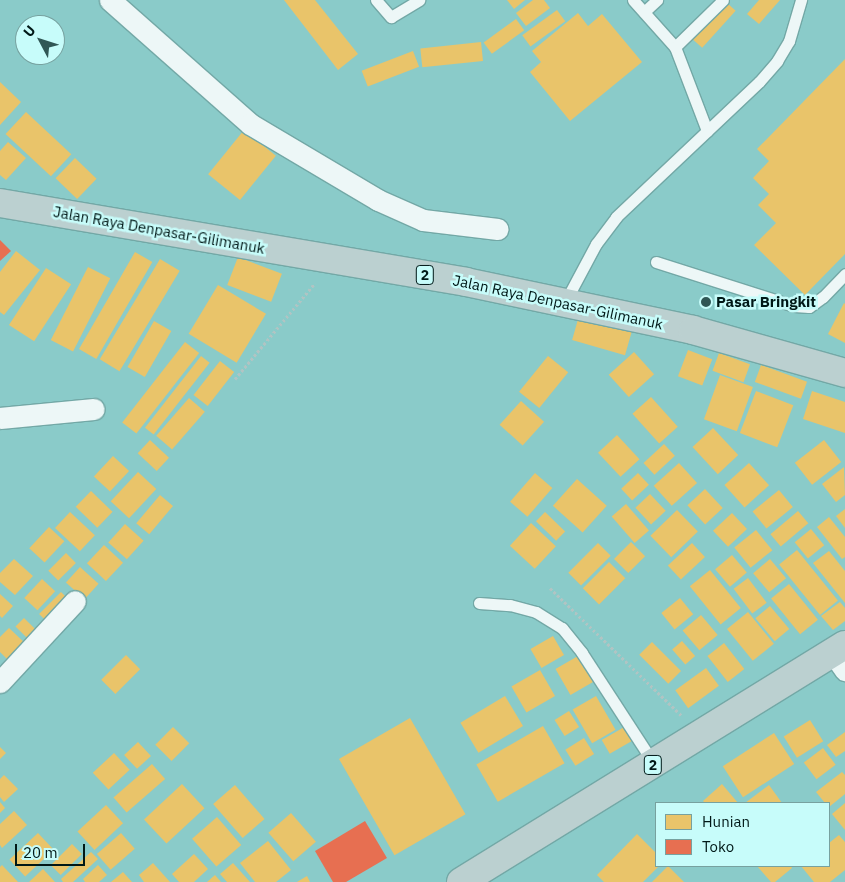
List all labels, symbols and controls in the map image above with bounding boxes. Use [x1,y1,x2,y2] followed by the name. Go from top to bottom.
[15,15,65,65] north arrow
[19,21,39,41] text: U
[52,203,266,257] street label: Jalan Raya Denpasar-Gilimanuk
[415,264,435,286] road number: 2
[451,271,665,333] street label: Jalan Raya Denpasar-Gilimanuk
[716,293,816,311] place label: Pasar Bringkit
[700,296,712,308] marker: Pasar Bringkit
[643,754,663,776] road number: 2
[655,802,830,867] legend
[702,812,750,831] text: Hunian
[18,834,88,866] scale bar
[702,837,734,856] text: Toko
[23,843,58,862] text: 20 m

